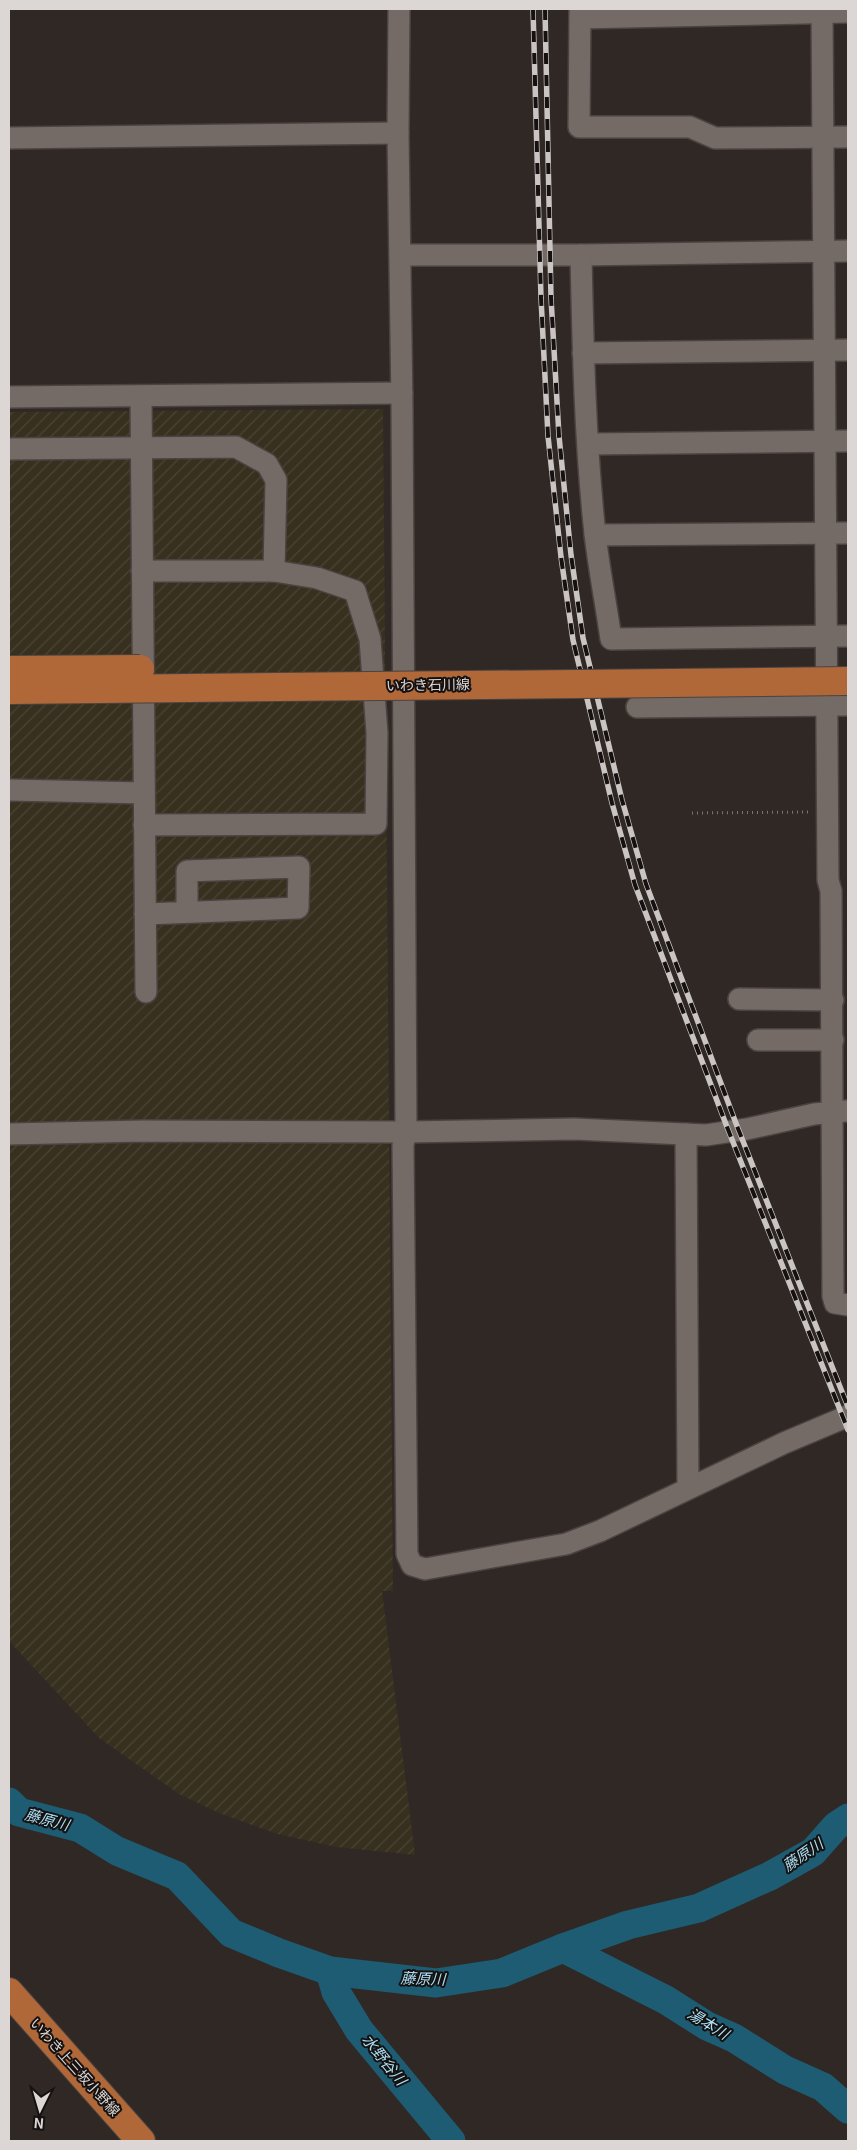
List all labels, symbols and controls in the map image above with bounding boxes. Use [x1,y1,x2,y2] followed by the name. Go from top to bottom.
[386,673,470,695] street label: いわき石川線
[23,1803,74,1835] water label: 藤原川
[778,1831,828,1875] water label: 藤原川
[400,1966,448,1989] water label: 藤原川
[684,2002,735,2044] water label: 湯本川
[26,2013,125,2120] street label: いわき上三坂小野線
[358,2029,413,2091] water label: 水野谷川
[15,2085,65,2135] north arrow
[33,2114,45,2134] text: N

